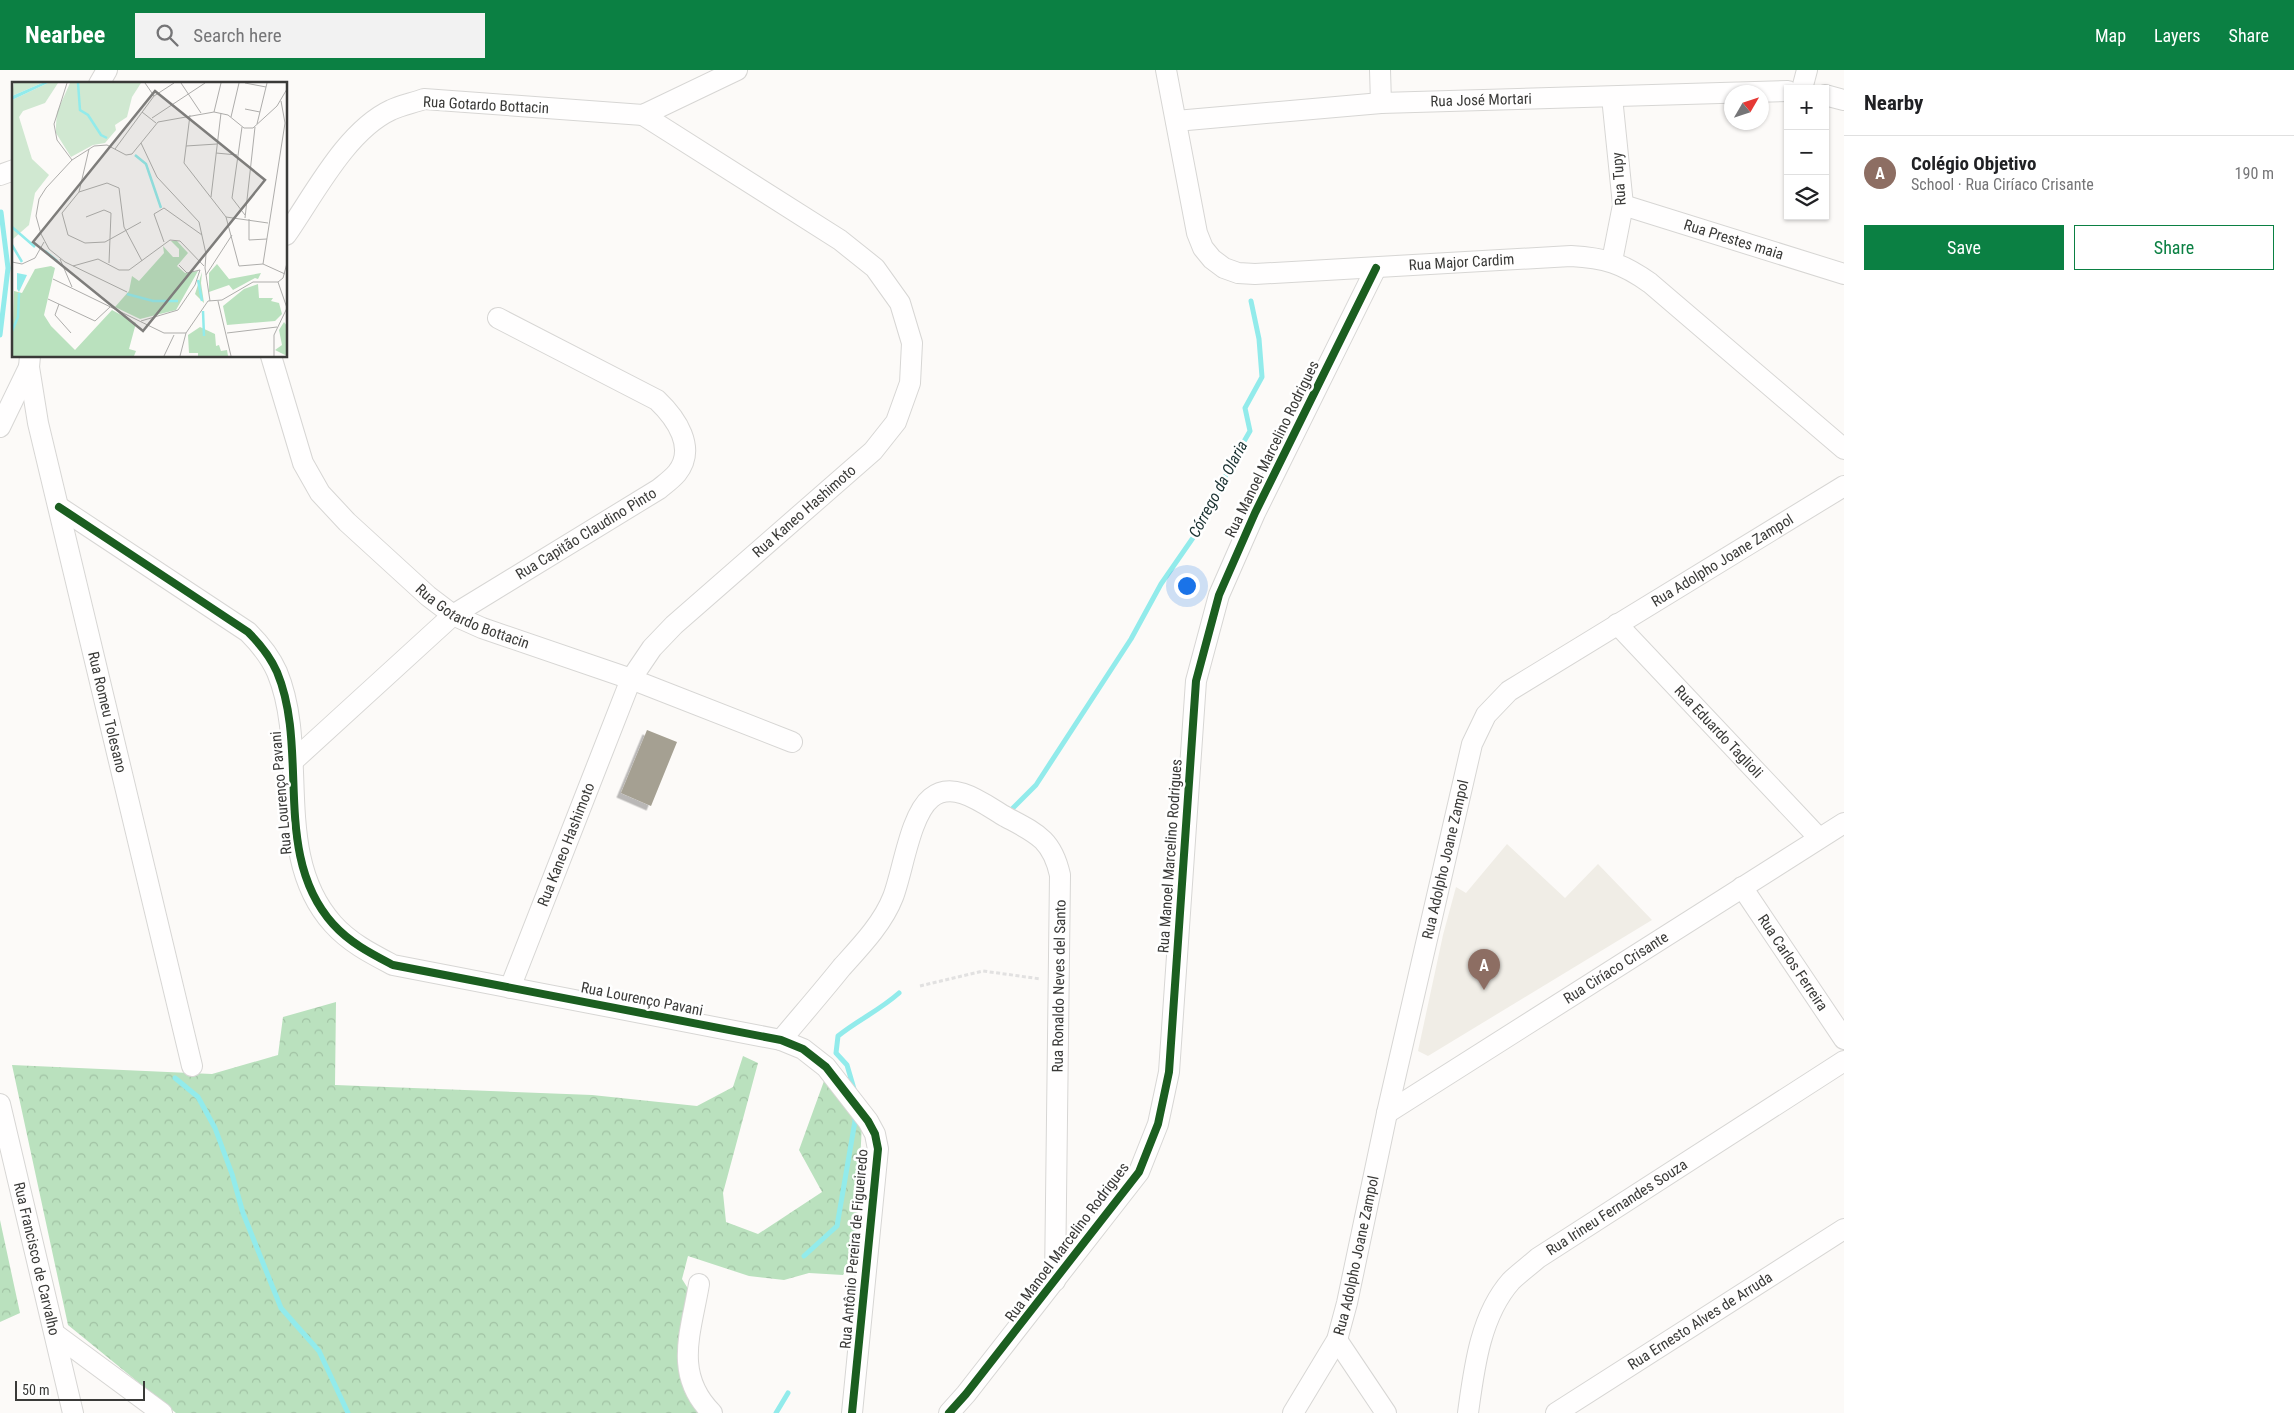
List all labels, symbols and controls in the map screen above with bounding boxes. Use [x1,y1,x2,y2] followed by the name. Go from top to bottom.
[135,13,485,58] search box
[25,21,105,49] text: Nearbee
[153,21,181,49] icon: search
[193,24,282,47] text: Search here
[2095,25,2126,46] text: Map
[2154,25,2201,46] text: Layers
[2229,25,2269,46] text: Share
[12,82,288,358] inset map
[1724,85,1769,130] north arrow
[1784,85,1829,220] map controls
[1784,85,1829,130] button: +
[1430,90,1532,111] street label: Rua José Mortari
[1864,91,1923,115] text: Nearby
[423,93,549,117] street label: Rua Gotardo Bottacin
[1784,130,1829,175] button: −
[1608,152,1630,206] street label: Rua Tupy
[1911,152,2036,175] text: Colégio Objetivo
[1875,164,1885,183] text: A
[2235,164,2274,183] text: 190 m
[1784,175,1829,220] button: layers
[1911,175,2094,194] text: School · Rua Ciríaco Crisante
[1682,216,1786,264] street label: Rua Prestes maia
[1864,225,2064,270] button: Save
[2074,225,2274,270] button: Share
[1408,250,1515,274] street label: Rua Major Cardim
[1221,357,1323,540] street label: Rua Manoel Marcelino Rodrigues
[1184,437,1252,541] water label: Córrego da Olaria
[749,461,859,561] street label: Rua Kaneo Hashimoto
[512,484,660,583] street label: Rua Capitão Claudino Pinto
[1648,510,1797,611] street label: Rua Adolpho Joane Zampol
[1174,573,1200,599] your location
[412,580,532,653] street label: Rua Gotardo Bottacin
[84,650,130,774] street label: Rua Romeu Tolesano
[1671,682,1767,782] street label: Rua Eduardo Taglioli
[267,731,295,855] street label: Rua Lourenço Pavani
[1154,758,1186,954] street label: Rua Manoel Marcelino Rodrigues
[1418,778,1472,941] street label: Rua Adolpho Joane Zampol
[534,780,598,909] street label: Rua Kaneo Hashimoto
[1048,899,1070,1073] street label: Rua Ronaldo Neves del Santo
[1754,911,1832,1014] street label: Rua Carlos Ferreira
[1560,928,1671,1008] street label: Rua Ciríaco Crisante
[1468,949,1500,990] pin: A
[579,978,705,1020] street label: Rua Lourenço Pavani
[836,1148,872,1350] street label: Rua Antônio Pereira de Figueiredo
[1543,1155,1691,1259] street label: Rua Irineu Fernandes Souza
[1001,1159,1133,1325] street label: Rua Manoel Marcelino Rodrigues
[1330,1174,1383,1337] street label: Rua Adolpho Joane Zampol
[10,1180,63,1337] street label: Rua Francisco de Carvalho
[1625,1268,1776,1374] street label: Rua Ernesto Alves de Arruda
[15,1378,145,1401] scale bar
[22,1382,50,1398] text: 50 m

